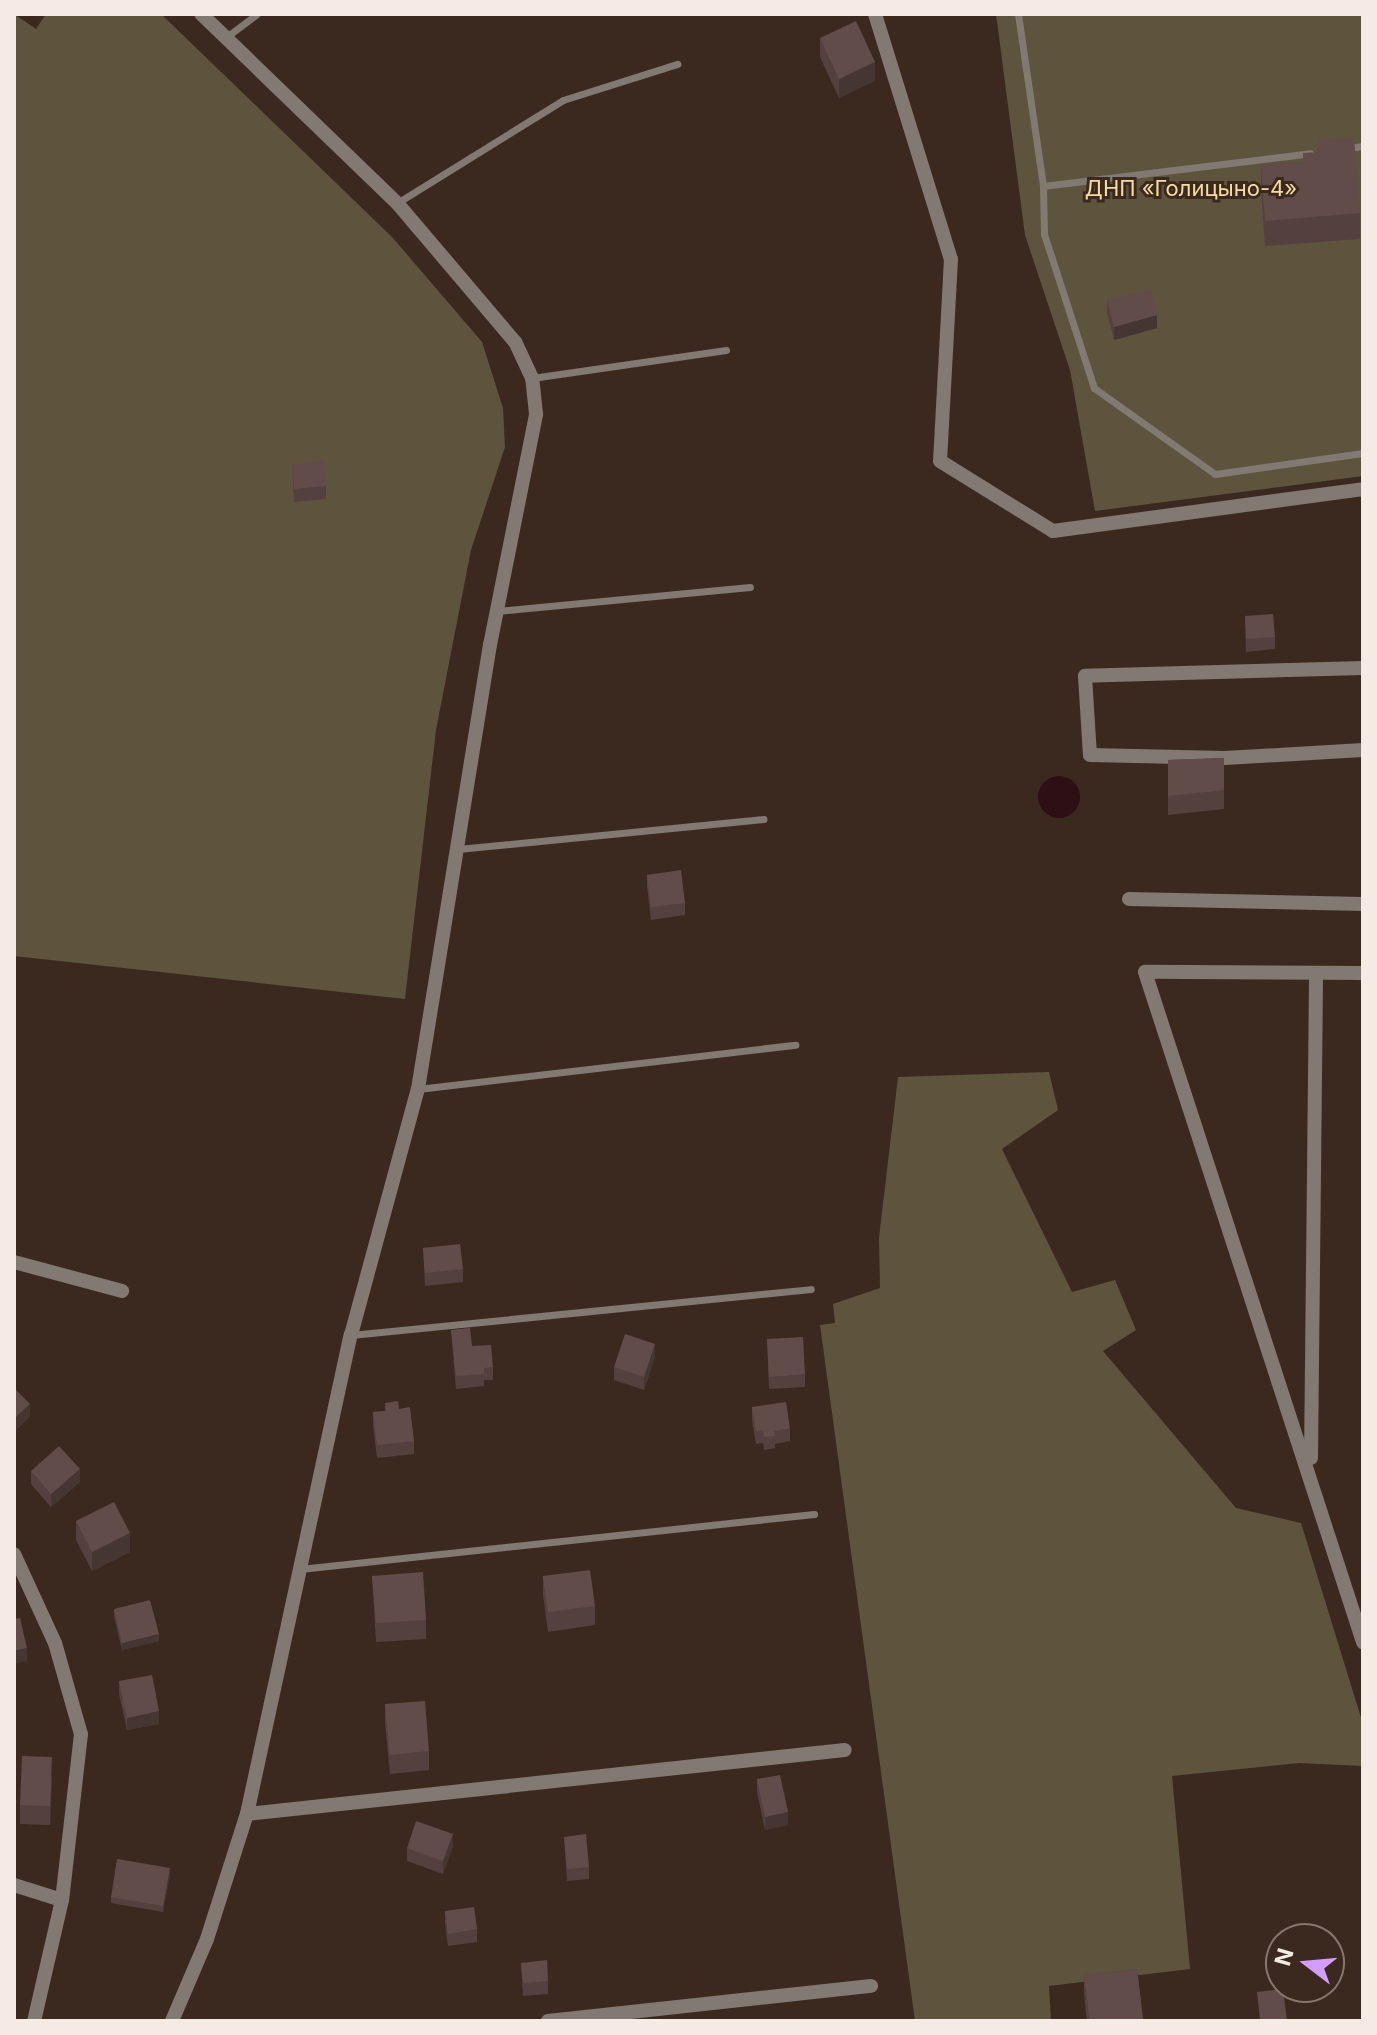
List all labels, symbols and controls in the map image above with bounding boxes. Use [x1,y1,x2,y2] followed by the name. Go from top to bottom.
[1085,176,1297,202] park label: ДНП «Голицыно-4»
[1265,1923,1345,2003] north arrow
[1269,1945,1299,1969] text: N

